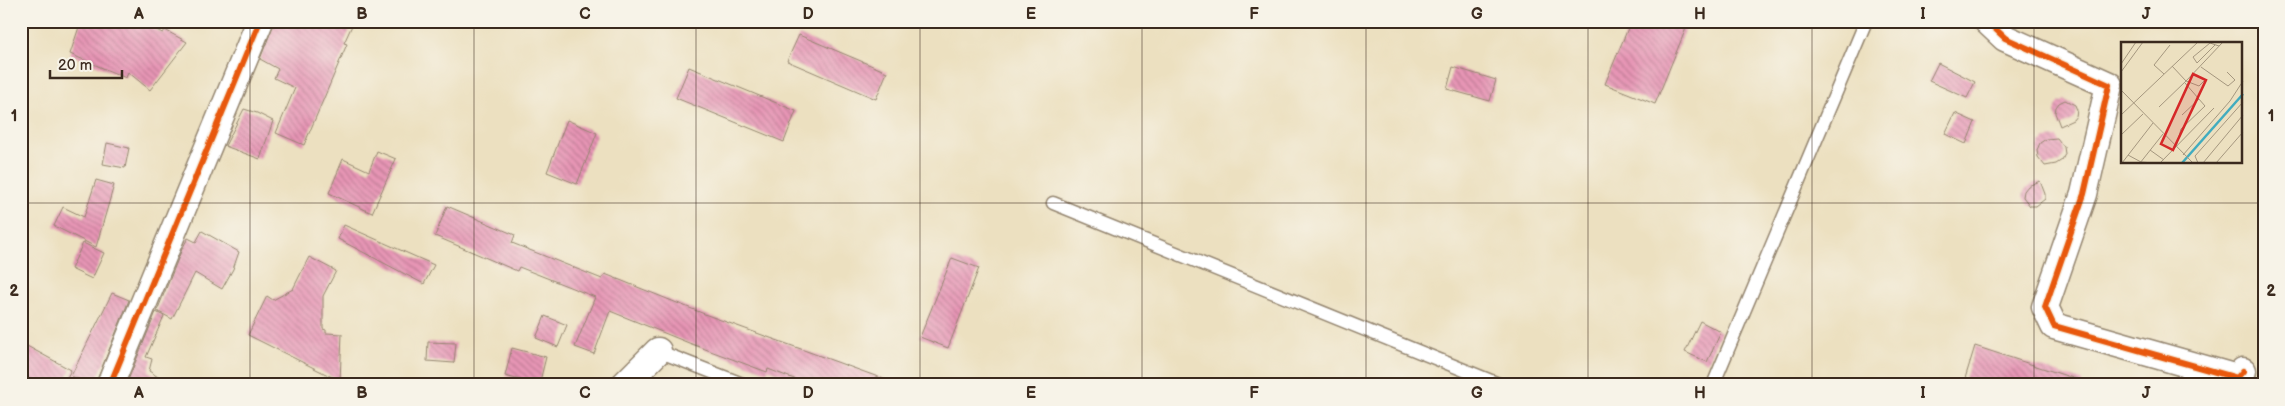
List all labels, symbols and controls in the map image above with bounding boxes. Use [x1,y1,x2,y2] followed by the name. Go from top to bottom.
[133,5,144,24] text: A
[356,5,368,24] text: B
[579,5,591,24] text: C
[802,5,814,24] text: D
[1026,5,1036,24] text: E
[1249,5,1259,24] text: F
[1471,5,1483,24] text: G
[1694,5,1706,24] text: H
[1920,5,1926,24] text: I
[2142,5,2151,24] text: J
[2121,42,2242,164] inset map
[50,48,122,80] scale bar
[58,56,92,75] text: 20 m
[11,107,17,126] text: 1
[2268,107,2274,126] text: 1
[9,282,19,301] text: 2
[2266,282,2276,301] text: 2
[133,384,144,403] text: A
[356,384,368,403] text: B
[579,384,591,403] text: C
[802,384,814,403] text: D
[1026,384,1036,403] text: E
[1249,384,1259,403] text: F
[1471,384,1483,403] text: G
[1694,384,1706,403] text: H
[1920,384,1926,403] text: I
[2142,384,2151,403] text: J

